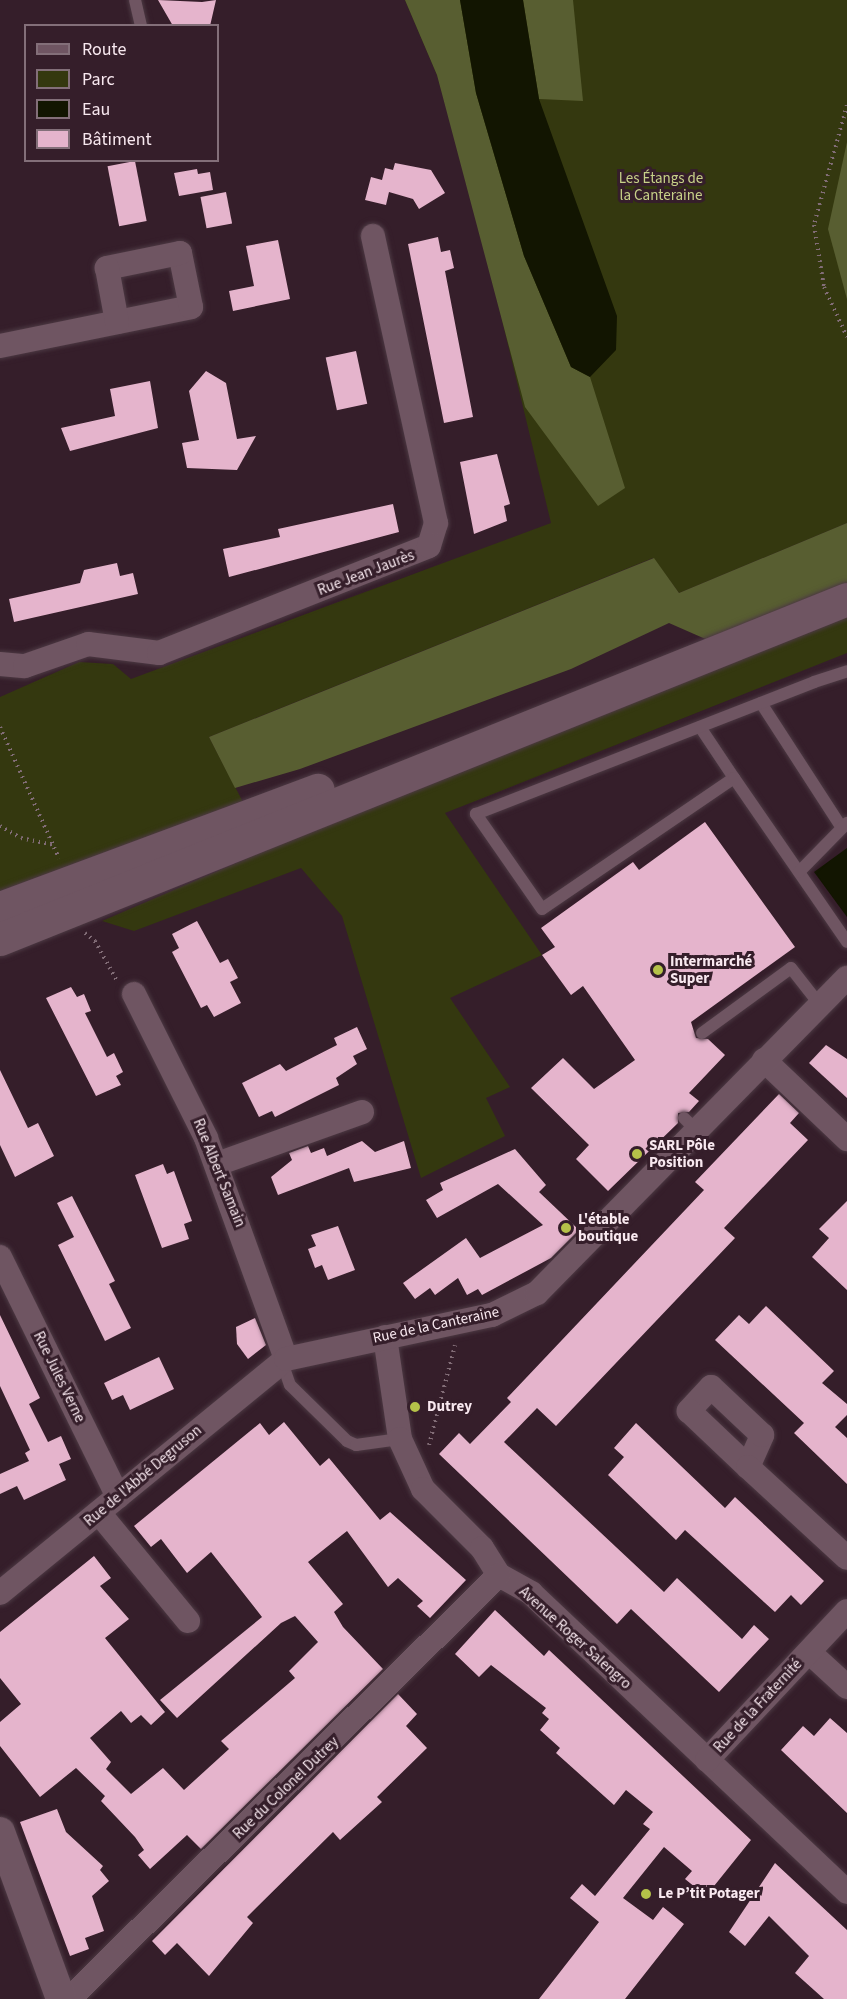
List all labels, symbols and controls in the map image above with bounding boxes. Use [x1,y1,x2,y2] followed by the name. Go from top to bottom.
[24,24,219,162] legend
[82,37,126,62] text: Route
[82,67,115,92] text: Parc
[82,97,110,122] text: Eau
[82,127,152,152] text: Bâtiment
[619,169,703,204] park label: Les Étangs de la Canteraine
[315,546,417,600] street label: Rue Jean Jaurès
[670,952,752,987] place label: Intermarché Super
[651,963,665,977] marker: Intermarché Super
[189,1116,249,1230] street label: Rue Albert Samain
[649,1136,715,1171] place label: SARL Pôle Position
[630,1147,644,1161] marker: SARL Pôle Position
[578,1210,638,1245] place label: L'étable boutique
[559,1221,573,1235] marker: L'étable boutique
[371,1303,501,1347] street label: Rue de la Canteraine
[29,1329,89,1425] street label: Rue Jules Verne
[427,1398,472,1416] place label: Dutrey
[408,1400,422,1414] marker: Dutrey
[81,1422,205,1530] street label: Rue de l'Abbé Degruson
[515,1583,635,1693] street label: Avenue Roger Salengro
[710,1656,806,1756] street label: Rue de la Fraternité
[229,1733,343,1843] street label: Rue du Colonel Dutrey
[658,1885,760,1903] place label: Le P’tit Potager
[639,1887,653,1901] marker: Le P’tit Potager

